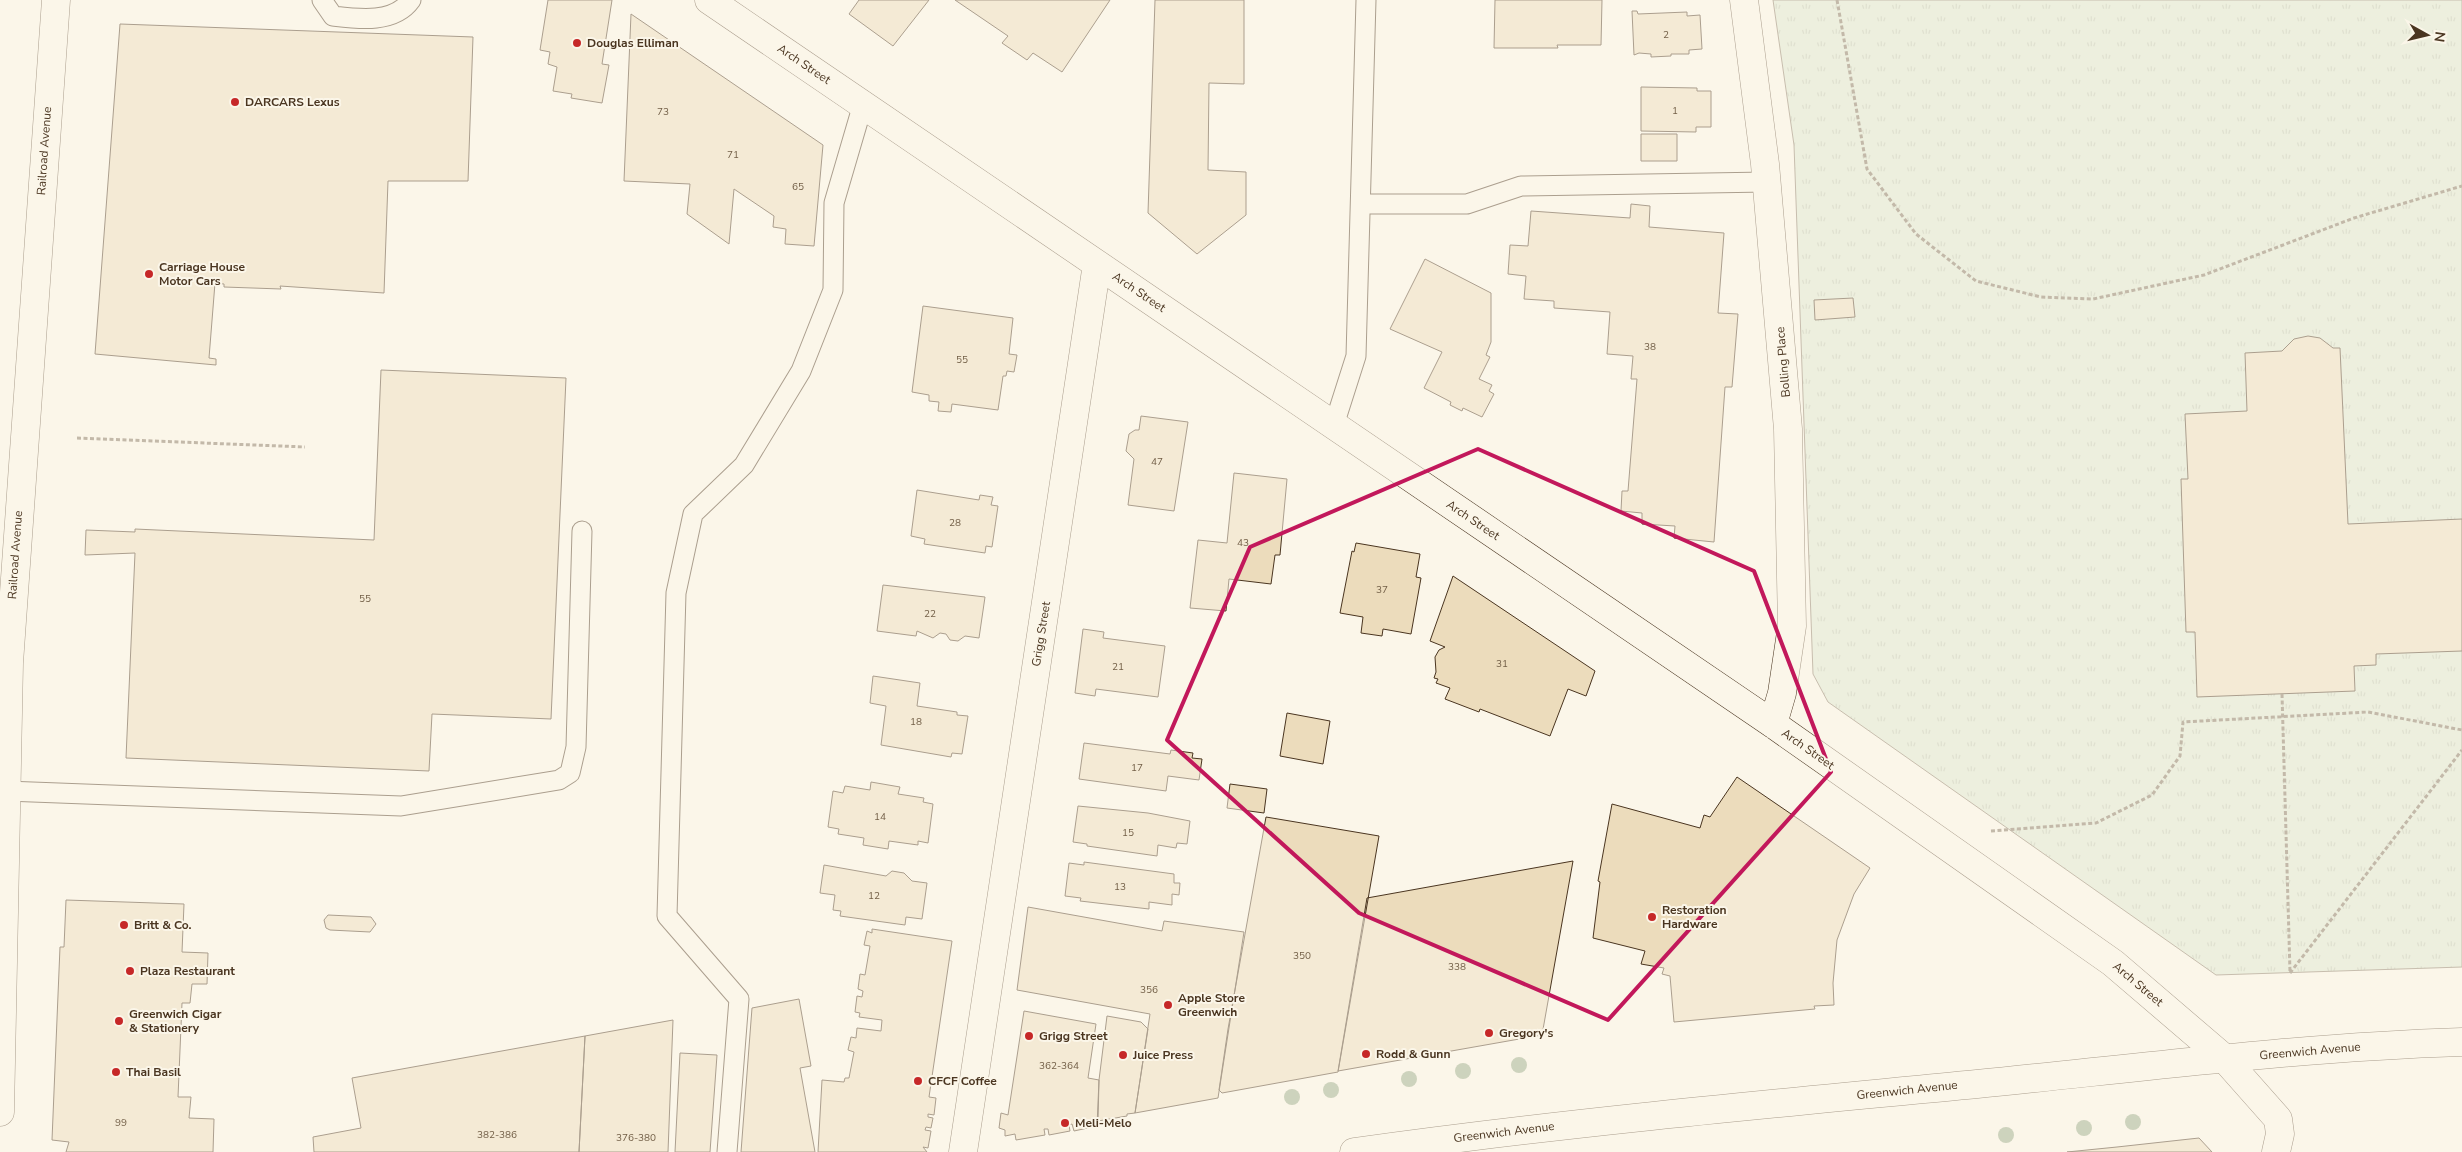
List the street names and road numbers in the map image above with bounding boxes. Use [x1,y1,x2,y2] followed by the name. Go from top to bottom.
[774,40,834,88] street label: Arch Street
[33,106,55,196] street label: Railroad Avenue
[1109,268,1169,316] street label: Arch Street
[1772,326,1794,398] street label: Bolling Place
[1443,496,1503,544] street label: Arch Street
[4,510,26,600] street label: Railroad Avenue
[1028,600,1054,668] street label: Grigg Street
[1778,725,1838,774] street label: Arch Street
[2109,958,2167,1010] street label: Arch Street
[2259,1039,2361,1063] street label: Greenwich Avenue
[1856,1077,1958,1103] street label: Greenwich Avenue
[1453,1118,1555,1146] street label: Greenwich Avenue

